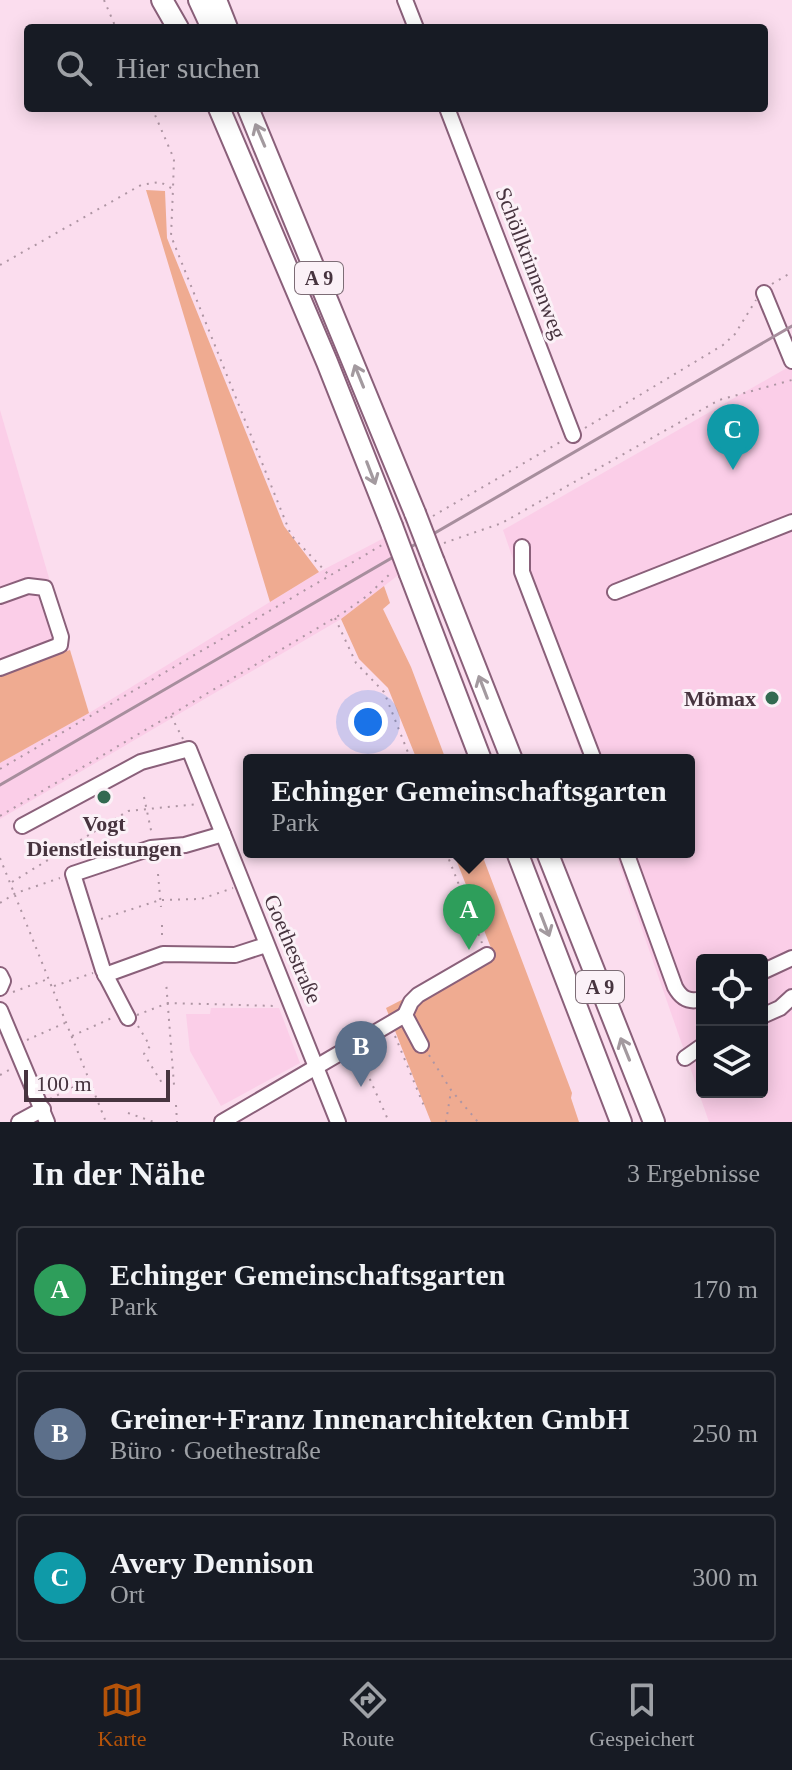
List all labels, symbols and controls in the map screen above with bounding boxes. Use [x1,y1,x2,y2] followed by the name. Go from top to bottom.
[24,24,768,112] search box
[52,46,96,90] icon: search
[116,51,260,84] text: Hier suchen
[251,123,266,148] one-way arrow
[491,184,571,342] street label: Schöllkrinnenweg
[295,262,343,294] road number: A 9
[351,364,365,389] one-way arrow
[707,404,759,470] pin: C
[365,460,379,485] one-way arrow
[475,675,489,700] one-way arrow
[684,686,756,711] place label: Mömax
[763,689,781,707] marker: Mömax
[348,702,388,742] your location
[243,754,695,858] popup
[271,774,667,807] text: Echinger Gemeinschaftsgarten
[95,788,113,806] marker: Vogt Dienstleistungen
[271,808,319,837] text: Park
[26,811,182,861] place label: Vogt Dienstleistungen
[443,884,495,950] pin: A
[259,891,327,1007] street label: Goethestraße
[539,912,553,937] one-way arrow
[696,954,768,1098] map controls
[696,954,768,1026] button: locate
[576,971,624,1003] road number: A 9
[335,1021,387,1087] pin: B
[696,1026,768,1098] button: layers
[617,1037,631,1062] one-way arrow
[24,1066,170,1102] scale bar
[36,1071,92,1096] text: 100 m
[32,1155,205,1192] text: In der Nähe
[627,1159,760,1188] text: 3 Ergebnisse
[110,1258,505,1291] text: Echinger Gemeinschaftsgarten
[51,1275,69,1304] text: A
[692,1275,758,1304] text: 170 m
[110,1292,158,1321] text: Park
[110,1402,629,1435] text: Greiner+Franz Innenarchitekten GmbH
[51,1419,69,1448] text: B
[692,1419,758,1448] text: 250 m
[110,1436,321,1465] text: Büro · Goethestraße
[110,1546,314,1579] text: Avery Dennison
[51,1563,69,1592] text: C
[692,1563,758,1592] text: 300 m
[110,1580,145,1609] text: Ort
[98,1678,146,1752] tab: Karte
[342,1678,394,1752] tab: Route
[589,1678,694,1752] tab: Gespeichert

